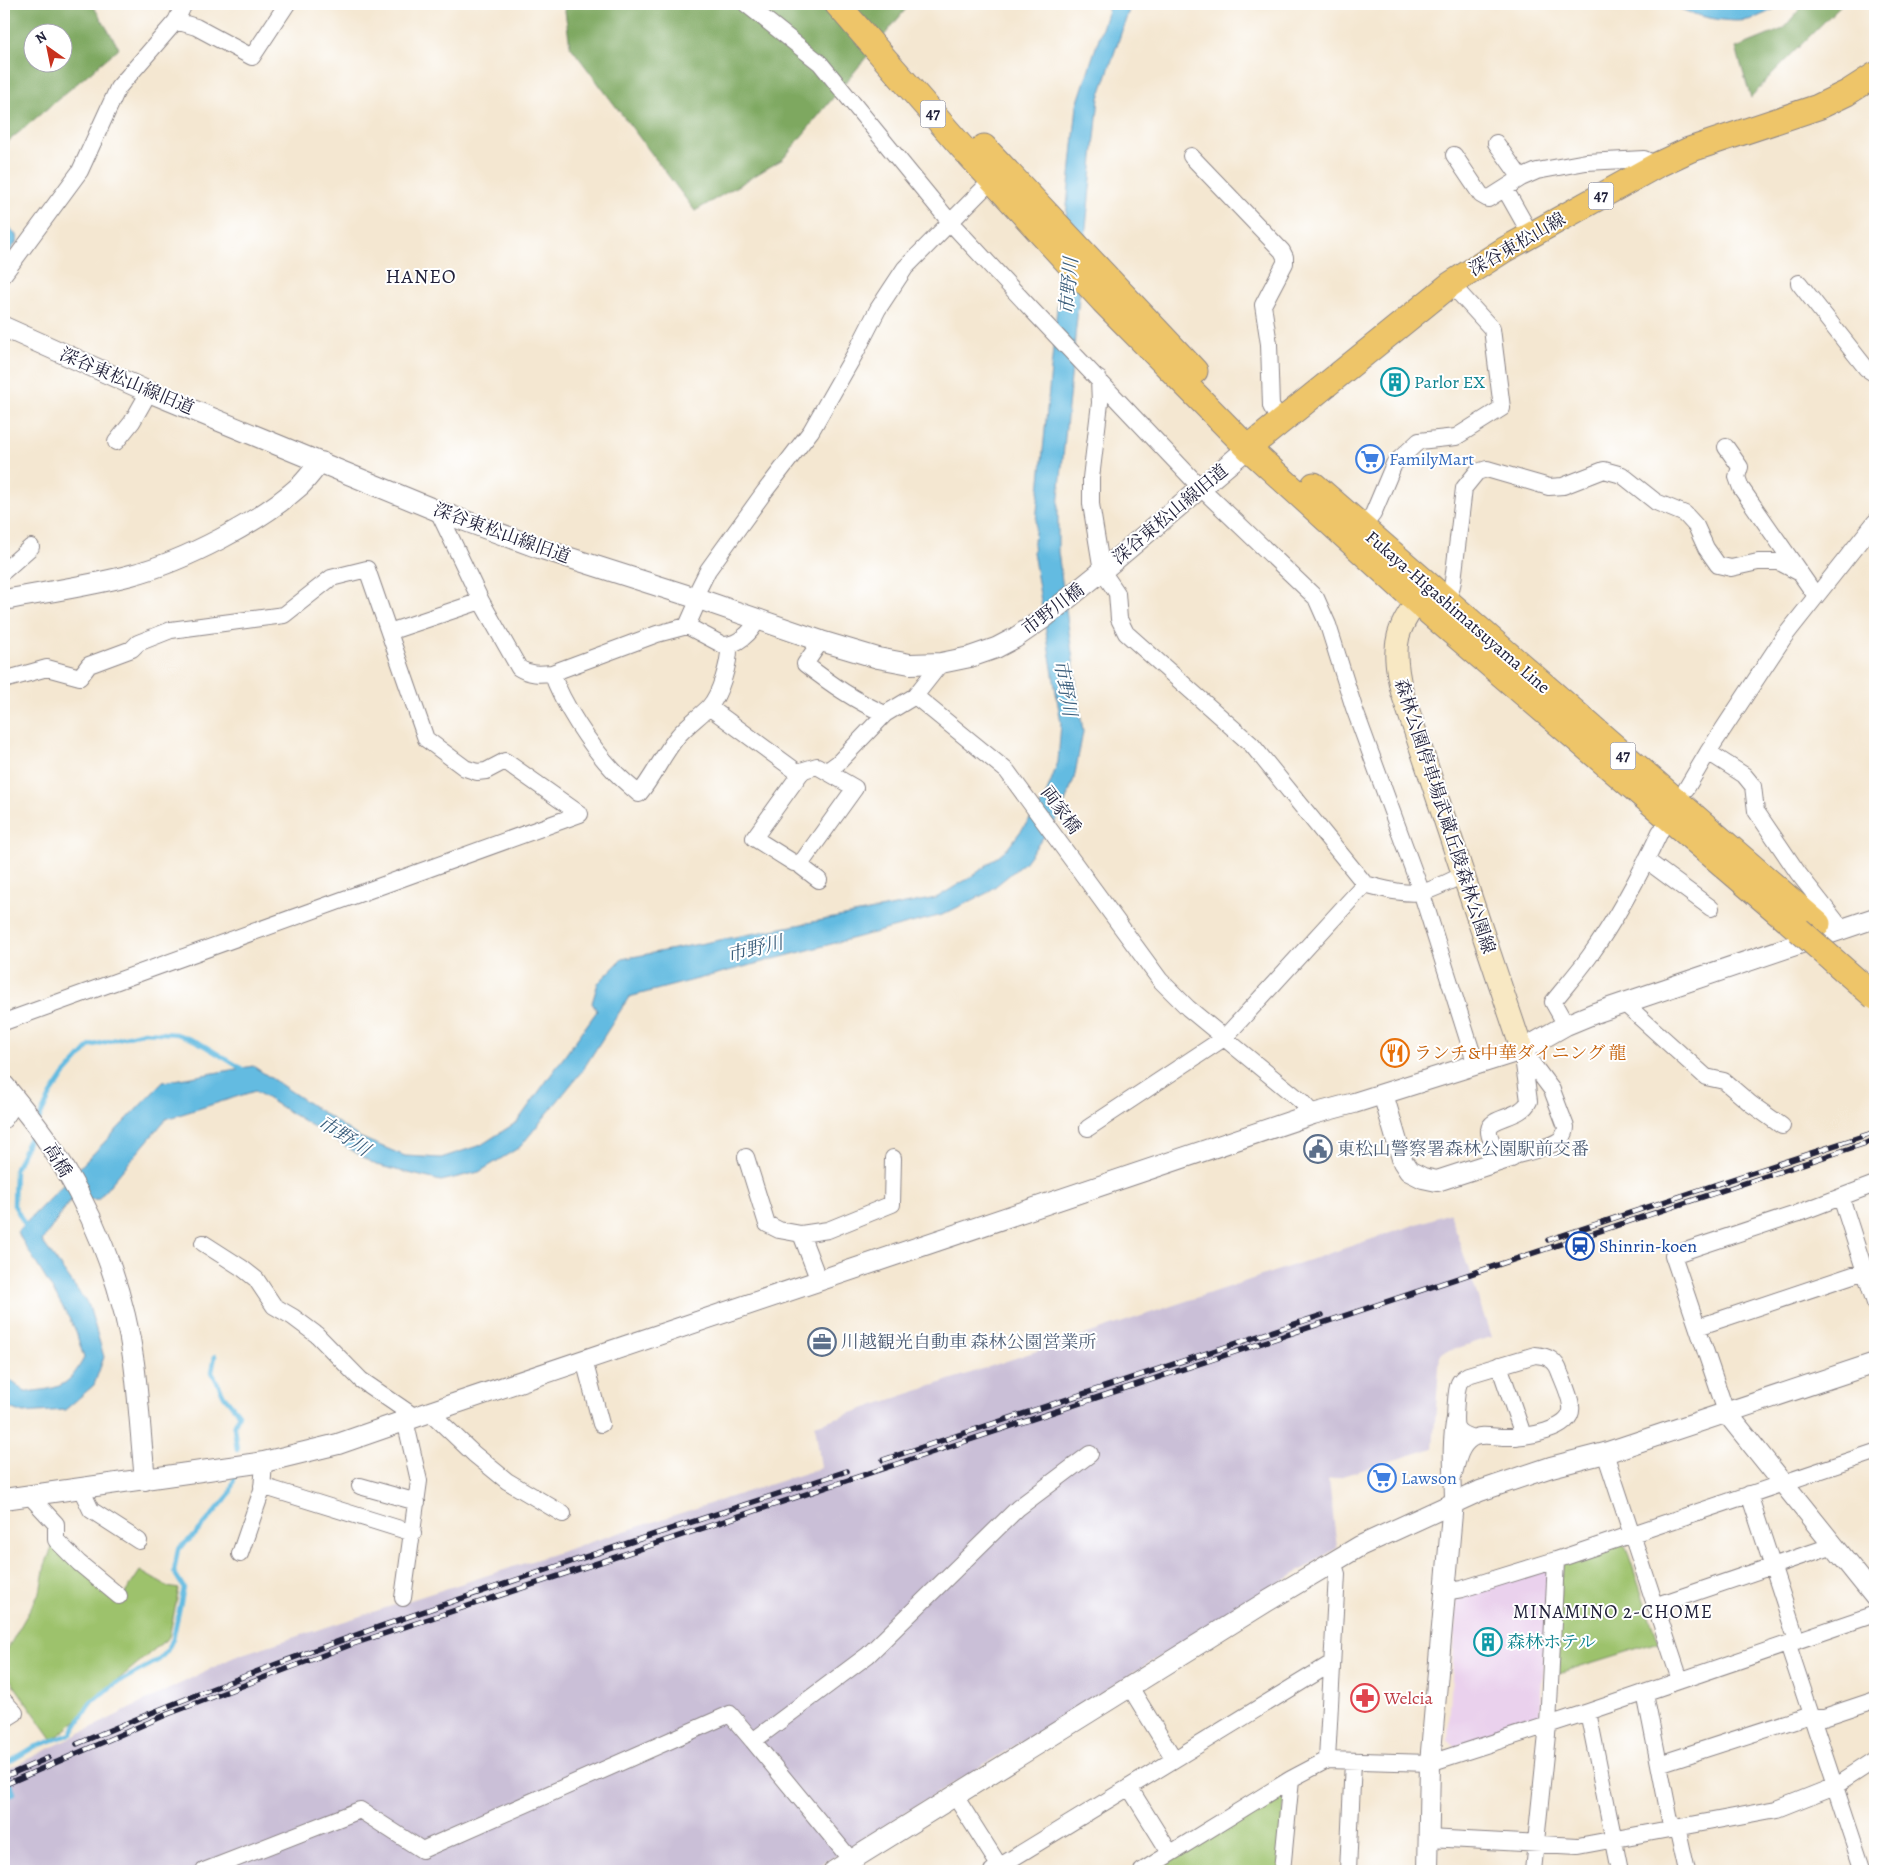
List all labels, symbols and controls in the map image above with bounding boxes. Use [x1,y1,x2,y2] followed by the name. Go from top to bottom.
[22,22,72,72] north arrow
[32,27,51,48] text: N
[920,100,946,128] road number: 47
[1588,182,1614,210] road number: 47
[1464,207,1570,281] street label: 深谷東松山線
[1054,254,1085,316] water label: 市野川
[385,263,457,290] district label: HANEO
[56,342,198,420] street label: 深谷東松山線旧道
[1380,367,1410,397] building icon: Parlor EX
[1414,370,1485,394] place label: Parlor EX
[1355,444,1385,474] supermarket icon: FamilyMart
[1389,447,1474,471] place label: FamilyMart
[1107,459,1233,569] street label: 深谷東松山線旧道
[430,497,574,569] street label: 深谷東松山線旧道
[1361,525,1555,699] street label: Fukaya-Higashimatsuyama Line
[1017,578,1089,640] street label: 市野川橋
[1047,658,1083,720] water label: 市野川
[1389,675,1501,957] street label: 森林公園停車場武蔵丘陵森林公園線
[1610,742,1636,769] road number: 47
[1035,781,1087,839] street label: 両家橋
[724,929,788,969] water label: 市野川
[1380,1038,1410,1068] restaurant icon: ランチ&中華ダイニング 龍
[1414,1041,1627,1065] place label: ランチ&中華ダイニング 龍
[313,1110,377,1164] water label: 市野川
[1303,1134,1333,1164] public building icon: 東松山警察署森林公園駅前交番
[1337,1137,1589,1161] place label: 東松山警察署森林公園駅前交番
[38,1138,78,1182] street label: 高橋
[1565,1231,1595,1261] station icon: Shinrin-koen
[1599,1234,1697,1258] place label: Shinrin-koen
[807,1327,837,1357] office icon: 川越観光自動車 森林公園営業所
[841,1330,1097,1354] place label: 川越観光自動車 森林公園営業所
[1367,1463,1397,1493] supermarket icon: Lawson
[1401,1466,1457,1490] place label: Lawson
[1513,1599,1713,1625] district label: MINAMINO 2-CHOME
[1473,1627,1503,1657] building icon: 森林ホテル
[1507,1630,1596,1654] place label: 森林ホテル
[1350,1683,1380,1713] pharmacy icon: Welcia
[1383,1686,1434,1710] place label: Welcia

